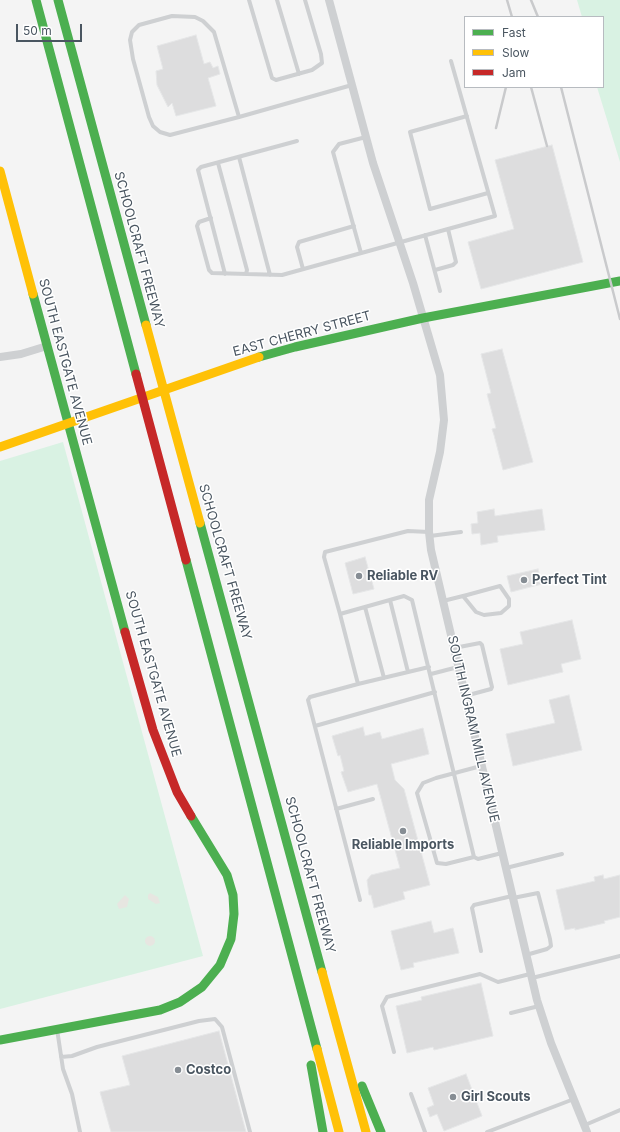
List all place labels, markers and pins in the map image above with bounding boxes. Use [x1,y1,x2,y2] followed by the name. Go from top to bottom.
[367,568,438,584] place label: Reliable RV
[354,571,364,581] marker: Reliable RV
[532,572,607,588] place label: Perfect Tint
[519,575,529,585] marker: Perfect Tint
[398,826,408,836] marker: Reliable Imports
[352,837,454,853] place label: Reliable Imports
[186,1062,231,1078] place label: Costco
[173,1065,183,1075] marker: Costco
[461,1089,531,1105] place label: Girl Scouts
[448,1092,458,1102] marker: Girl Scouts

